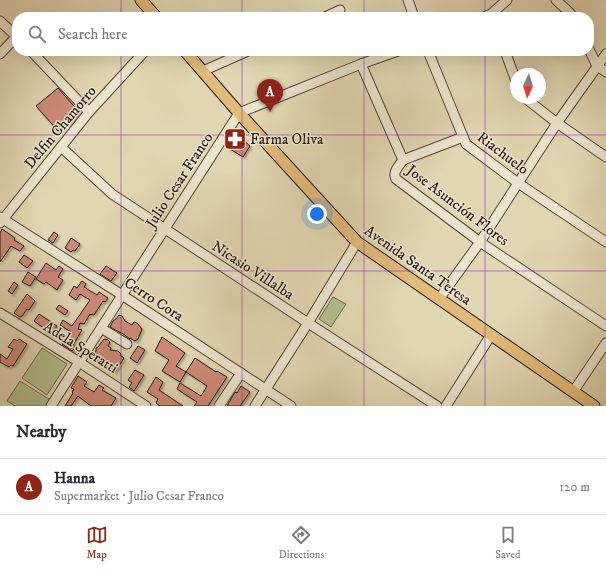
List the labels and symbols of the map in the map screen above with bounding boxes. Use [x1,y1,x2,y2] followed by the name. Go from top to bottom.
[510,68,546,104] north arrow
[257,79,283,112] pin: A
[20,82,101,173] street label: Delfin Chamorro
[222,126,248,152] pharmacy icon: Farma Oliva
[473,128,532,179] street label: Riachuelo
[140,129,217,233] street label: Julio Cesar Franco
[250,130,324,149] place label: Farma Oliva
[401,159,513,250] street label: Jose Asunción Flores
[307,204,327,224] your location
[360,221,475,310] street label: Avenida Santa Teresa
[208,237,298,304] street label: Nicasio Villalba
[120,273,188,326] street label: Cerro Cora
[40,317,122,378] street label: Adela Speratti

